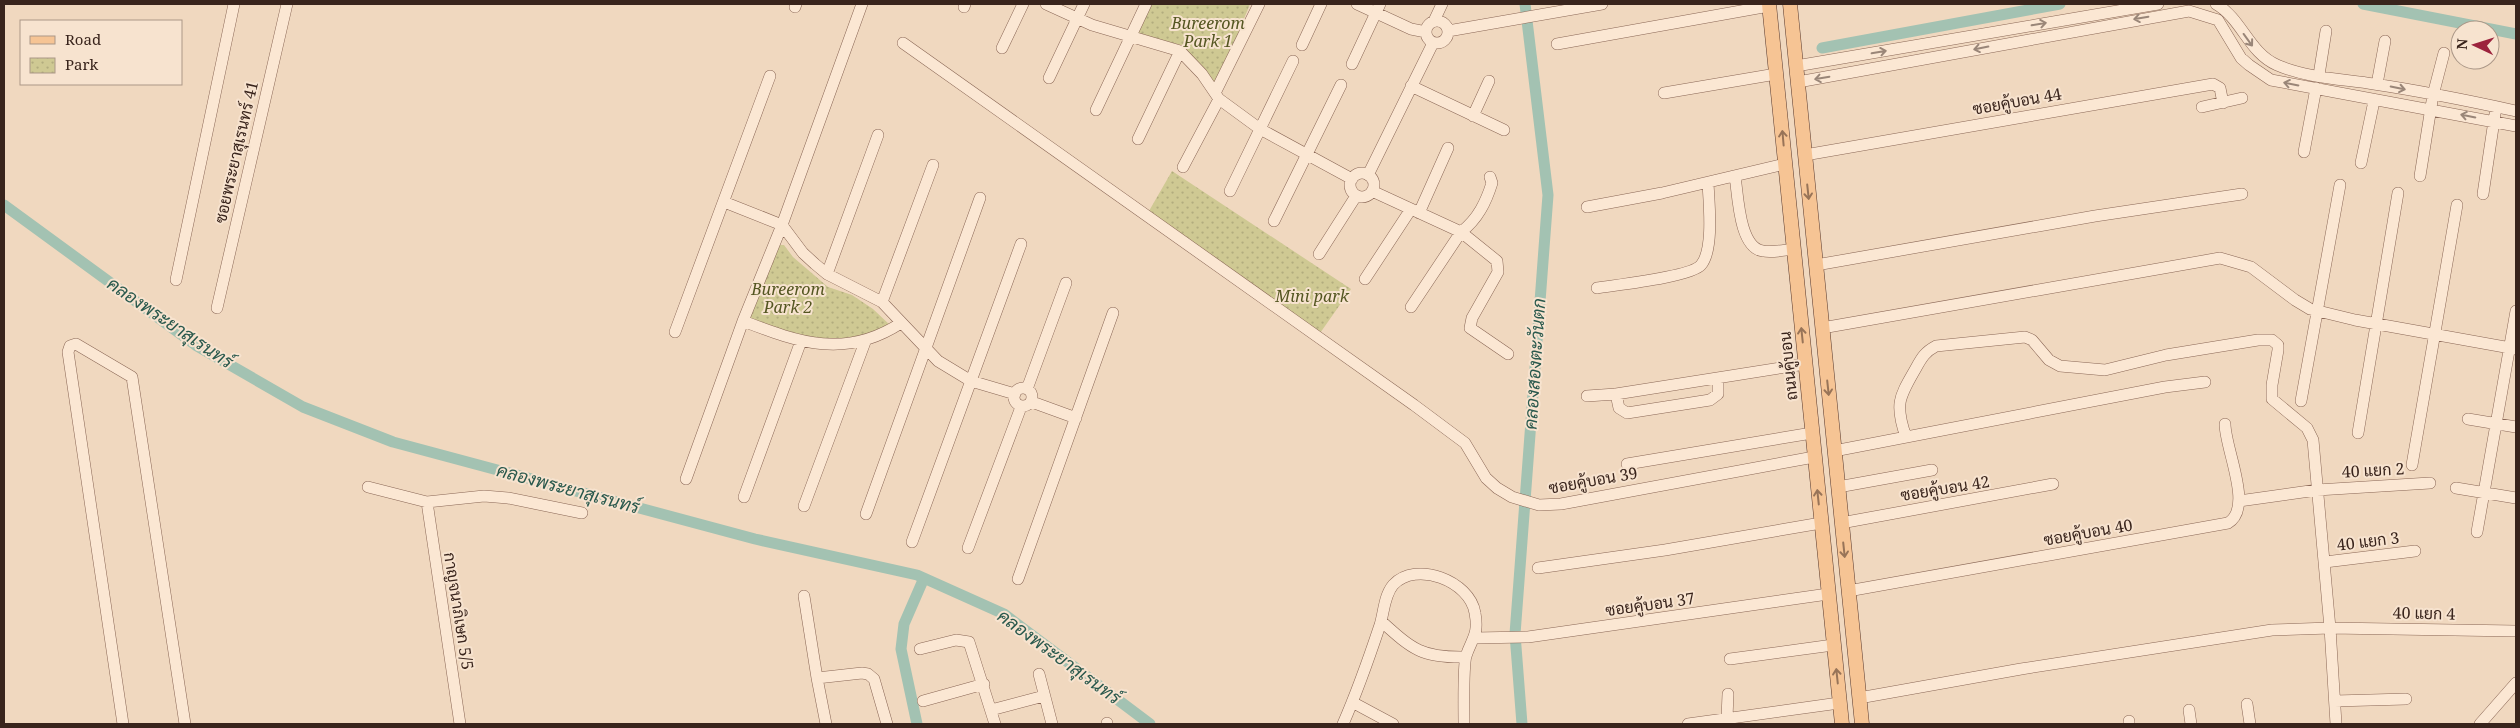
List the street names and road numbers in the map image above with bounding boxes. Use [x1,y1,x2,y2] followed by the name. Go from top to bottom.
[208,78,264,226] street label: ซอยพระยาสุเรนทร์ 41
[1971,82,2063,121] street label: ซอยคู้บอน 44
[1773,330,1804,402] street label: ถนนคู้บอน
[2341,457,2405,483] street label: 40 แยก 2
[1547,461,1639,500] street label: ซอยคู้บอน 39
[1899,470,1991,507] street label: ซอยคู้บอน 42
[2042,513,2134,552] street label: ซอยคู้บอน 40
[2335,526,2401,556] street label: 40 แยก 3
[439,551,479,671] street label: กาญจนาภิเษก 5/5
[1604,587,1696,622] street label: ซอยคู้บอน 37
[2392,601,2456,625] street label: 40 แยก 4

